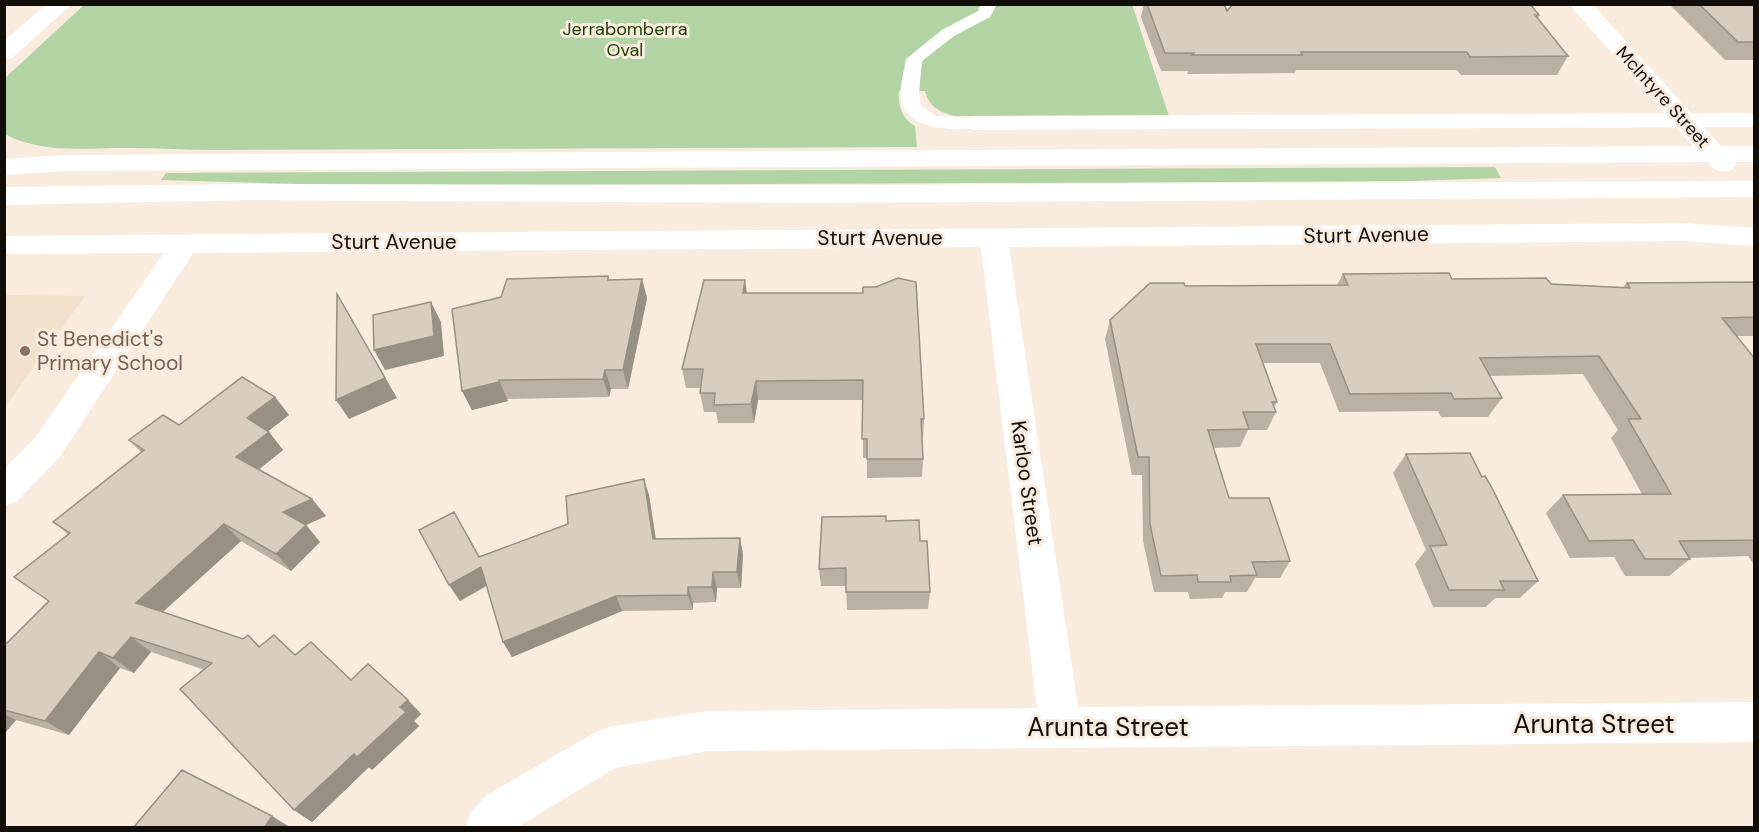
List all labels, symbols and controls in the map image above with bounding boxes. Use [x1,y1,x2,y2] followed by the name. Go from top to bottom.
[563,17,687,62] park label: Jerrabomberra Oval
[1611,41,1715,153] street label: McIntyre Street
[1303,220,1429,250] street label: Sturt Avenue
[817,224,943,252] street label: Sturt Avenue
[331,228,457,256] street label: Sturt Avenue
[37,325,183,377] place label: St Benedict's Primary School
[18,344,32,358] marker: St Benedict's Primary School
[1004,419,1050,547] street label: Karloo Street
[1513,707,1675,741] street label: Arunta Street
[1027,710,1189,744] street label: Arunta Street

